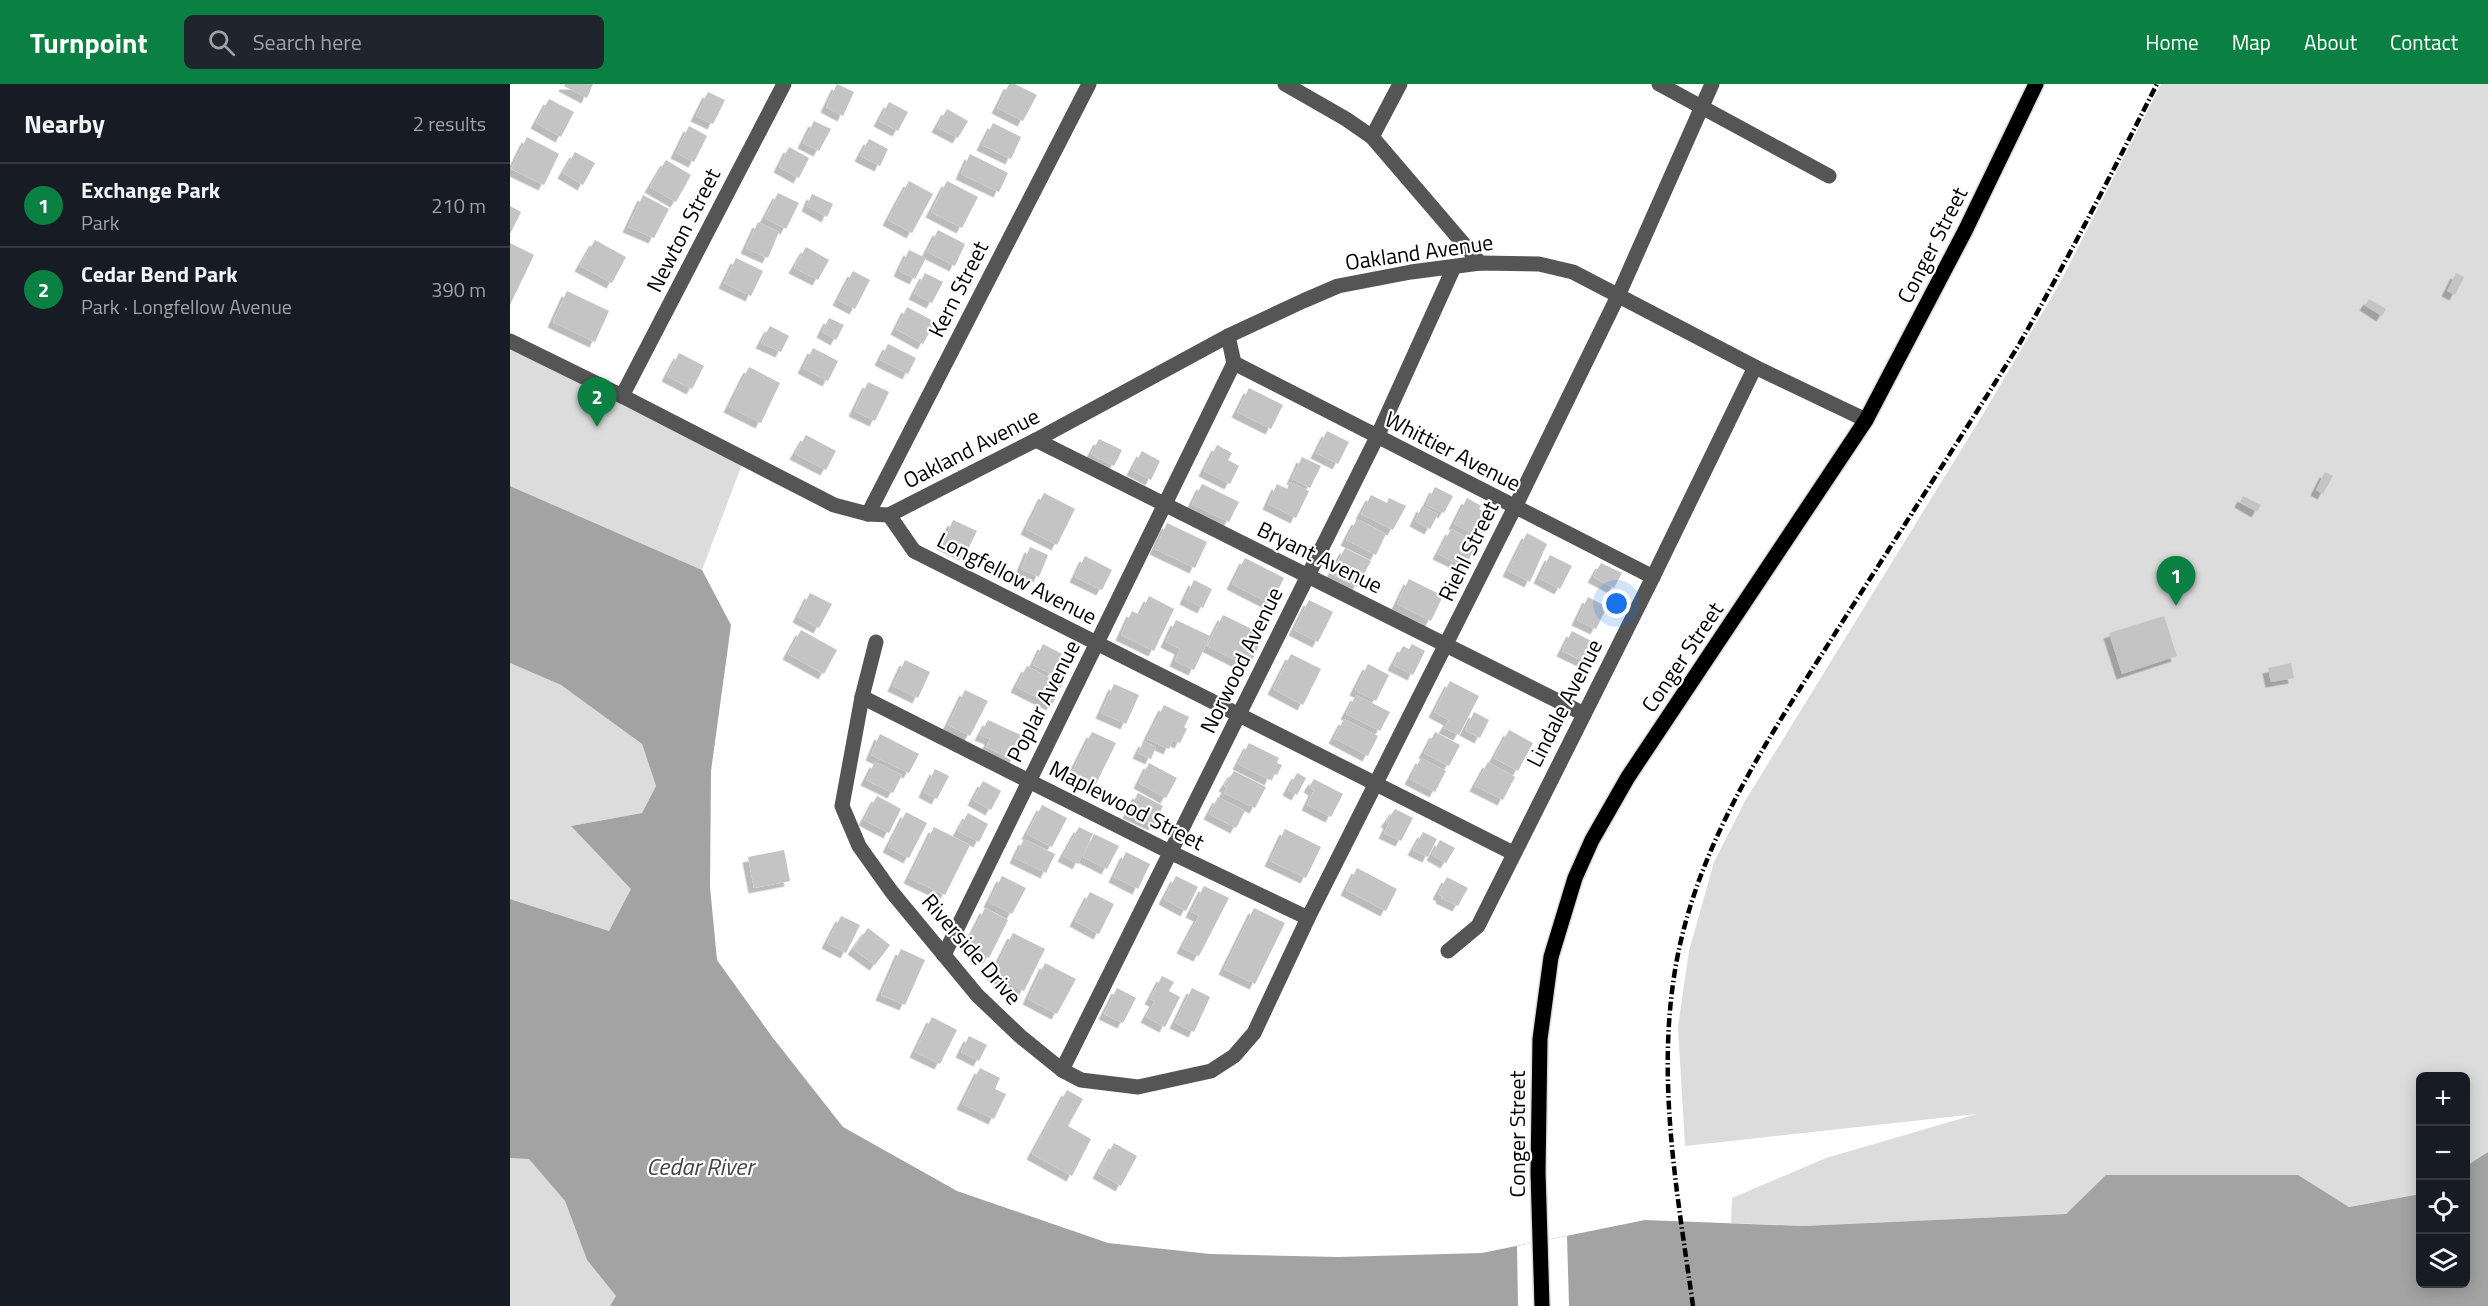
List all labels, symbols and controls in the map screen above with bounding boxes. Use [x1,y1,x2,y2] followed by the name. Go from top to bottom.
[184,15,604,69] search box
[30,21,148,64] text: Turnpoint
[253,25,362,59] text: Search here
[205,26,238,59] icon: search
[2145,26,2199,58] text: Home
[2232,26,2271,58] text: Map
[2304,26,2357,58] text: About
[2390,26,2458,58] text: Contact
[24,104,105,143] text: Nearby
[413,108,486,139] text: 2 results
[637,162,729,298] street label: Newton Street
[81,173,220,207] text: Exchange Park
[1888,181,1976,309] street label: Conger Street
[38,190,49,221] text: 1
[431,190,486,221] text: 210 m
[81,207,119,238] text: Park
[1343,225,1495,279] street label: Oakland Avenue
[919,235,997,343] street label: Kern Street
[81,257,238,291] text: Cedar Bend Park
[38,274,49,305] text: 2
[431,274,486,305] text: 390 m
[81,291,292,322] text: Park · Longfellow Avenue
[578,378,616,427] pin: 2
[897,399,1045,497] street label: Oakland Avenue
[1379,402,1527,500] street label: Whittier Avenue
[1429,495,1507,607] street label: Riehl Street
[1252,512,1388,602] street label: Bryant Avenue
[931,523,1103,633] street label: Longfellow Avenue
[2156,556,2196,606] pin: 1
[1191,581,1291,739] street label: Norwood Avenue
[1602,589,1631,618] your location
[1632,595,1732,719] street label: Conger Street
[1517,633,1611,773] street label: Lindale Avenue
[998,634,1088,768] street label: Poplar Avenue
[1043,751,1211,859] street label: Maplewood Street
[914,886,1030,1012] street label: Riverside Drive
[1500,1070,1534,1197] street label: Conger Street
[2416,1072,2470,1288] map controls
[2416,1072,2470,1126] button: +
[2416,1126,2470,1180] button: −
[646,1148,757,1184] water label: Cedar River
[2416,1180,2470,1234] button: locate
[2416,1234,2470,1288] button: layers

